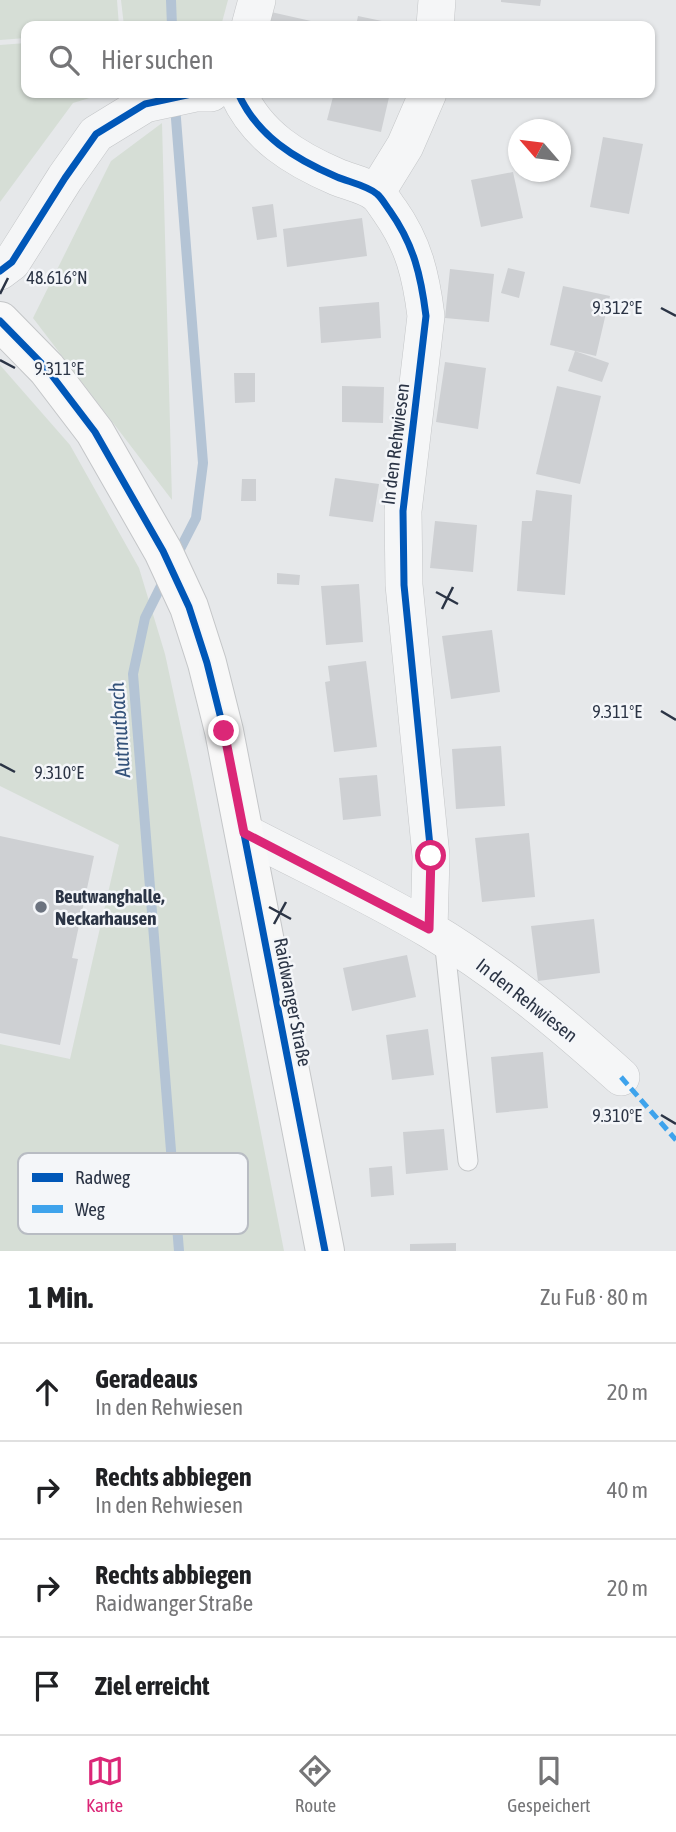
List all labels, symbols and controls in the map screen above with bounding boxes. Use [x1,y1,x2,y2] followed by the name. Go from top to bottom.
[21,21,655,98] search box
[45,41,83,79] icon: search
[101,45,214,75] text: Hier suchen
[508,119,571,182] north arrow
[26,267,88,288] text: 48.616°N
[592,297,642,318] text: 9.312°E
[34,358,84,379] text: 9.311°E
[377,382,413,506] street label: In den Rehwiesen
[104,682,134,779] water label: Autmutbach
[592,701,642,722] text: 9.311°E
[208,715,239,746] route end
[34,762,84,783] text: 9.310°E
[415,840,446,871] route start
[55,885,165,929] place label: Beutwanghalle, Neckarhausen
[33,899,49,915] marker: Beutwanghalle, Neckarhausen
[270,936,316,1068] street label: Raidwanger Straße
[472,954,582,1046] street label: In den Rehwiesen
[592,1105,642,1126] text: 9.310°E
[18,1153,248,1234] legend
[75,1166,131,1188] text: Radweg
[75,1198,106,1220] text: Weg
[28,1280,93,1314] text: 1 Min.
[540,1284,648,1310] text: Zu Fuß · 80 m
[95,1364,198,1394] text: Geradeaus
[28,1373,66,1411] icon: ahead
[607,1379,648,1405] text: 20 m
[95,1394,243,1420] text: In den Rehwiesen
[95,1462,252,1492] text: Rechts abbiegen
[28,1471,66,1509] icon: right
[607,1477,648,1503] text: 40 m
[95,1492,243,1518] text: In den Rehwiesen
[95,1560,252,1590] text: Rechts abbiegen
[28,1569,66,1607] icon: right
[607,1575,648,1601] text: 20 m
[95,1590,253,1616] text: Raidwanger Straße
[28,1667,66,1705] icon: arrive
[95,1671,210,1701] text: Ziel erreicht
[86,1752,124,1816] tab: Karte
[295,1752,336,1816] tab: Route
[507,1752,590,1816] tab: Gespeichert

